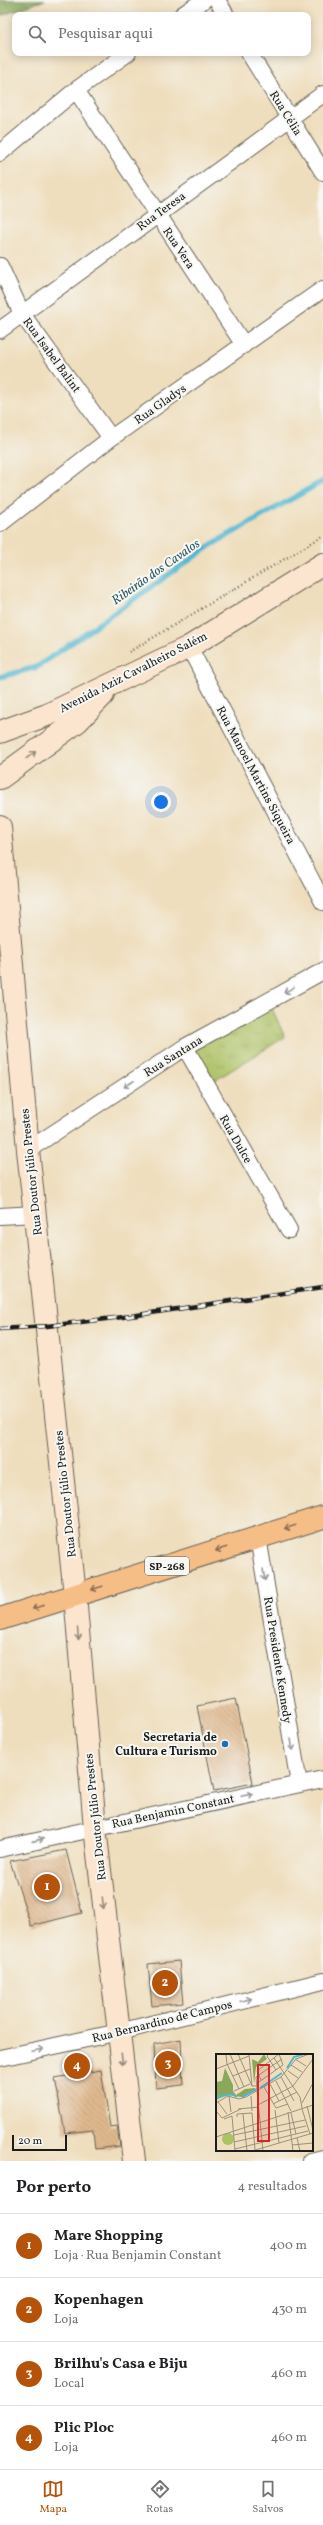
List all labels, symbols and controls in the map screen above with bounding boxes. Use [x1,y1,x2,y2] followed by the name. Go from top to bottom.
[12,12,311,56] search box
[26,23,48,45] icon: search
[58,24,153,45] text: Pesquisar aqui
[265,88,305,139] street label: Rua Célia
[134,189,189,235] street label: Rua Teresa
[158,225,198,272] street label: Rua Vera
[19,315,84,396] street label: Rua Isabel Balint
[131,381,190,429] street label: Rua Gladys
[108,535,204,610] water label: Ribeirão dos Cavalos
[57,628,211,717] street label: Avenida Aziz Cavalheiro Salém
[212,704,298,847] street label: Rua Manoel Martins Siqueira
[26,751,37,759] one-way arrow
[151,792,171,812] your location
[283,986,295,994] one-way arrow
[141,1032,206,1081] street label: Rua Santana
[124,1080,135,1088] one-way arrow
[17,1108,47,1236] street label: Rua Doutor Júlio Prestes
[215,1112,256,1167] street label: Rua Dulce
[51,1430,81,1558] street label: Rua Doutor Júlio Prestes
[284,1524,297,1531] one-way arrow
[215,1545,227,1553] one-way arrow
[145,1557,189,1575] road number: SP-268
[260,1568,268,1581] one-way arrow
[91,1585,104,1592] one-way arrow
[259,1596,295,1725] street label: Rua Presidente Kennedy
[32,1604,45,1611] one-way arrow
[75,1627,82,1640] one-way arrow
[115,1730,217,1760] place label: Secretaria de Cultura e Turismo
[289,1738,297,1751] one-way arrow
[220,1739,230,1749] marker: Secretaria de Cultura e Turismo
[81,1753,111,1881] street label: Rua Doutor Júlio Prestes
[110,1791,236,1833] street label: Rua Benjamin Constant
[240,1791,253,1799] one-way arrow
[31,1836,44,1844] one-way arrow
[34,1872,60,1902] pin: 1
[100,1896,107,1909] one-way arrow
[152,1968,178,1998] pin: 2
[239,1996,252,2003] one-way arrow
[91,1997,234,2047] street label: Rua Bernardino de Campos
[31,2045,44,2053] one-way arrow
[155,2049,181,2079] pin: 3
[64,2051,90,2081] pin: 4
[118,2052,126,2065] one-way arrow
[216,2054,313,2151] inset map
[12,2133,67,2152] scale bar
[18,2134,42,2149] text: 20 m
[16,2176,91,2199] text: Por perto
[237,2178,307,2196] text: 4 resultados
[54,2226,163,2247] text: Mare Shopping
[26,2237,32,2255] text: 1
[270,2237,307,2255] text: 400 m
[54,2247,221,2265] text: Loja · Rua Benjamin Constant
[54,2290,144,2311] text: Kopenhagen
[26,2301,32,2319] text: 2
[271,2301,307,2319] text: 430 m
[54,2311,78,2329] text: Loja
[54,2354,188,2375] text: Brilhu's Casa e Biju
[26,2365,32,2383] text: 3
[271,2365,307,2383] text: 460 m
[54,2375,84,2393] text: Local
[54,2418,114,2439] text: Plic Ploc
[25,2429,33,2447] text: 4
[271,2429,307,2447] text: 460 m
[54,2439,78,2457] text: Loja
[40,2478,67,2517] tab: Mapa
[146,2478,173,2517] tab: Rotas
[252,2478,283,2517] tab: Salvos

